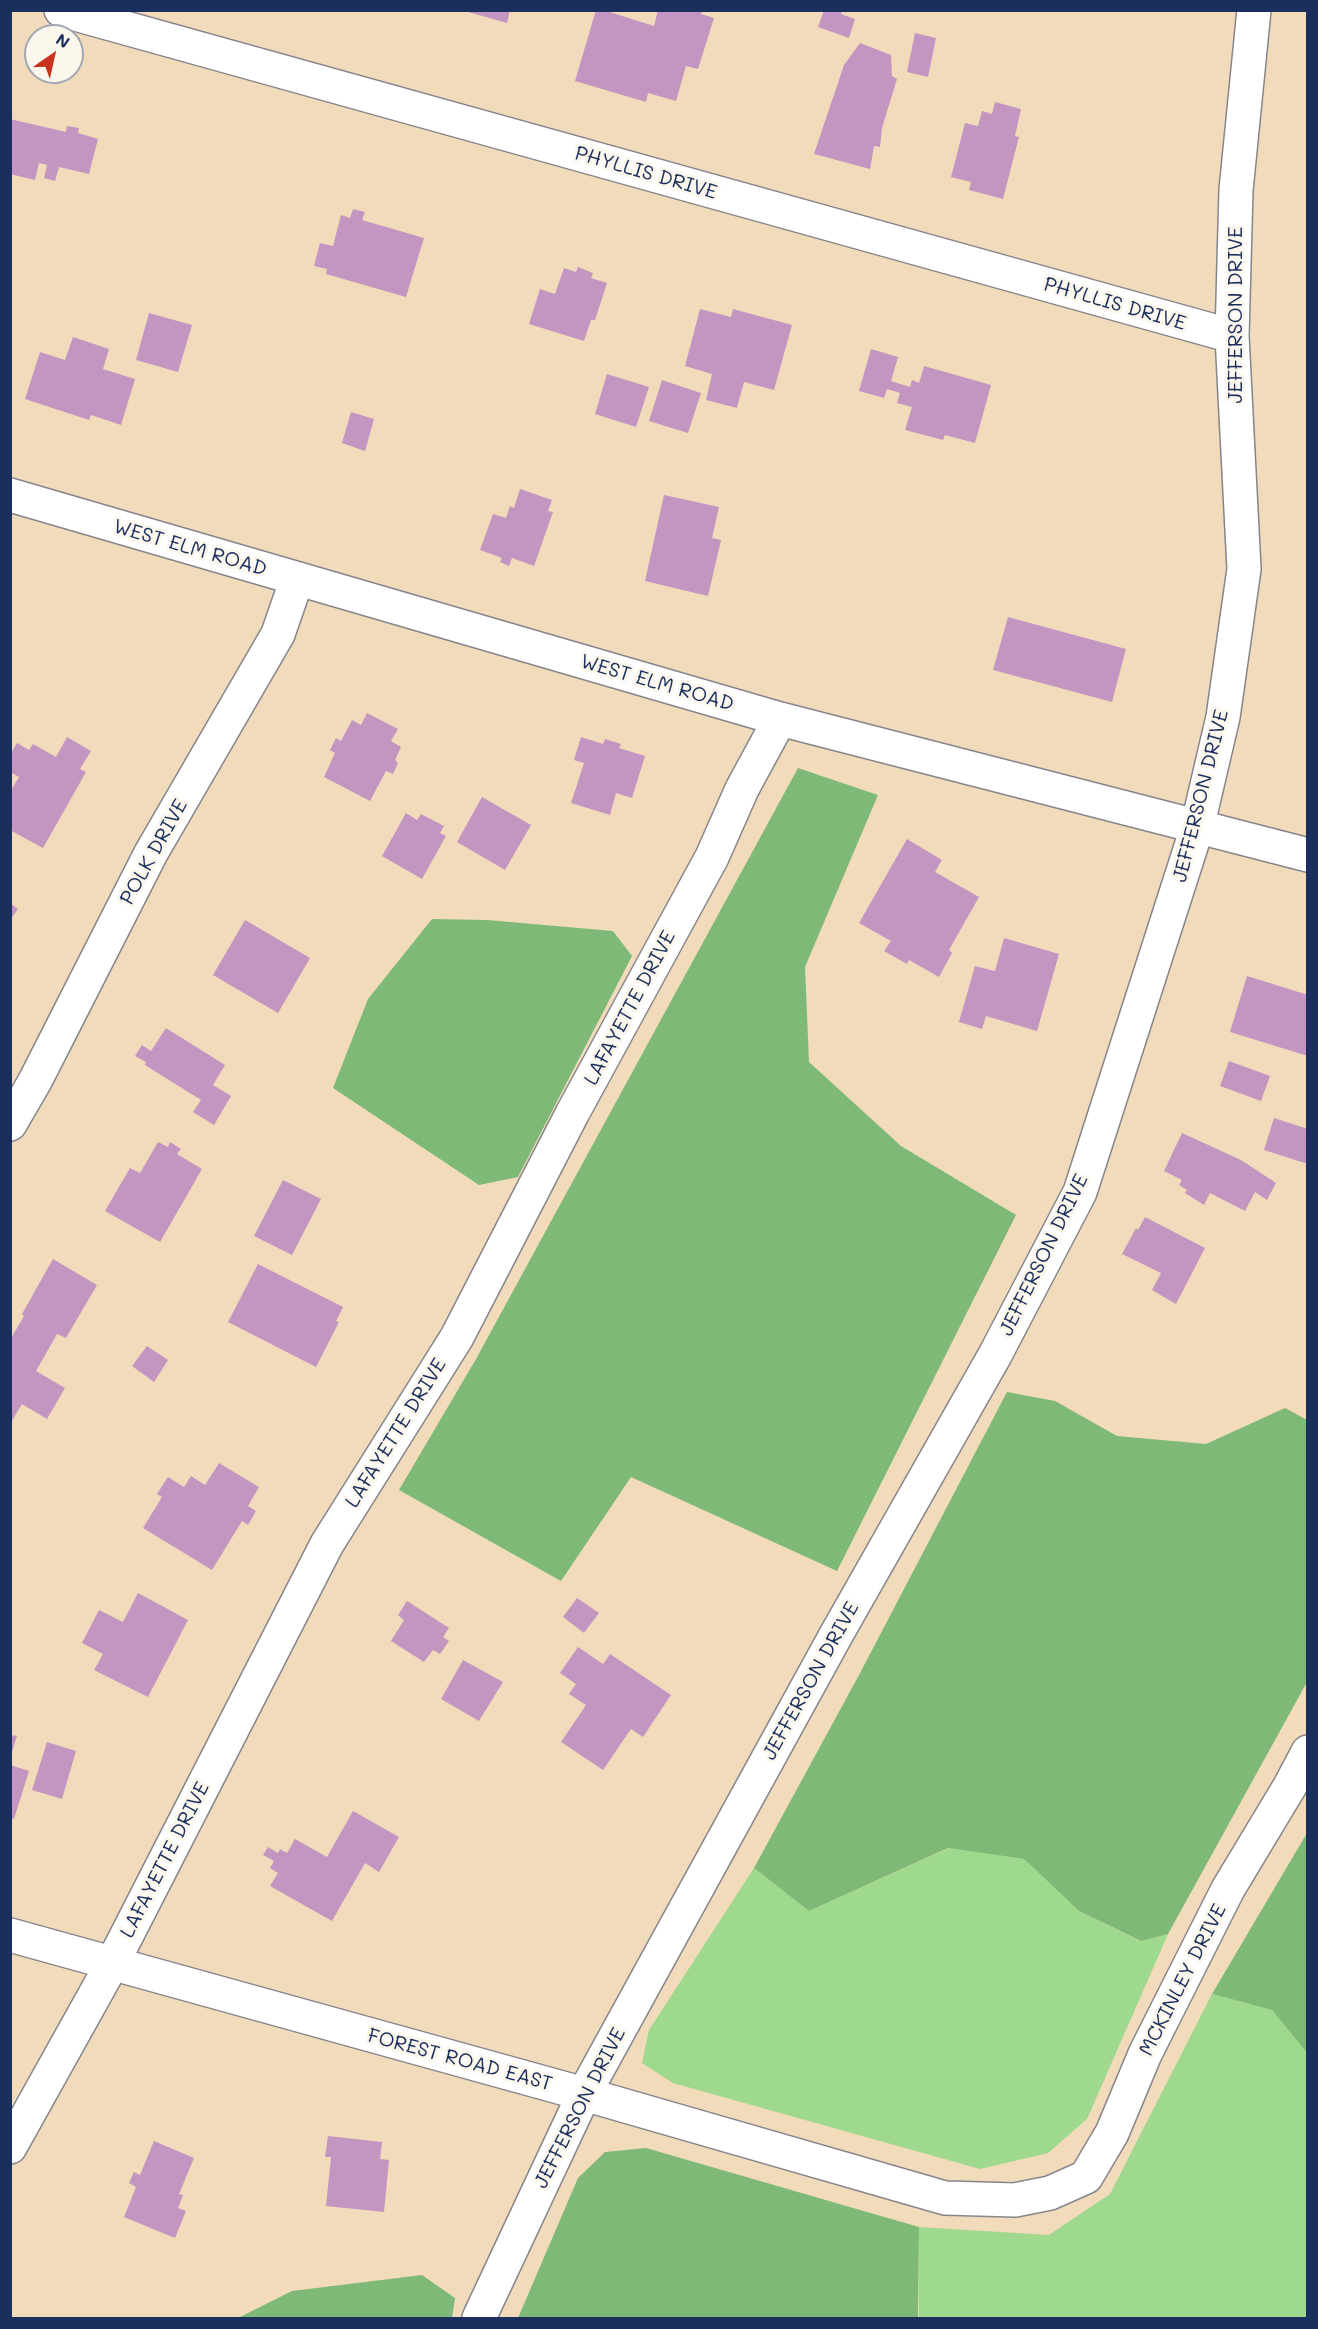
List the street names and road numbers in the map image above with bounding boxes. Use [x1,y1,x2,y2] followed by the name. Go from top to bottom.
[572,141,720,205] street label: PHYLLIS DRIVE
[1224,227,1248,403] street label: JEFFERSON DRIVE
[1041,272,1189,336] street label: PHYLLIS DRIVE
[111,515,269,581] street label: WEST ELM ROAD
[578,650,736,716] street label: WEST ELM ROAD
[1168,707,1234,885] street label: JEFFERSON DRIVE
[115,795,193,909] street label: POLK DRIVE
[579,927,681,1089] street label: LAFAYETTE DRIVE
[994,1170,1094,1340] street label: JEFFERSON DRIVE
[340,1354,452,1512] street label: LAFAYETTE DRIVE
[758,1598,864,1764] street label: JEFFERSON DRIVE
[115,1778,215,1942] street label: LAFAYETTE DRIVE
[1134,1900,1232,2060] street label: MCKINLEY DRIVE
[365,2024,555,2096] street label: FOREST ROAD EAST
[529,2024,631,2192] street label: JEFFERSON DRIVE

